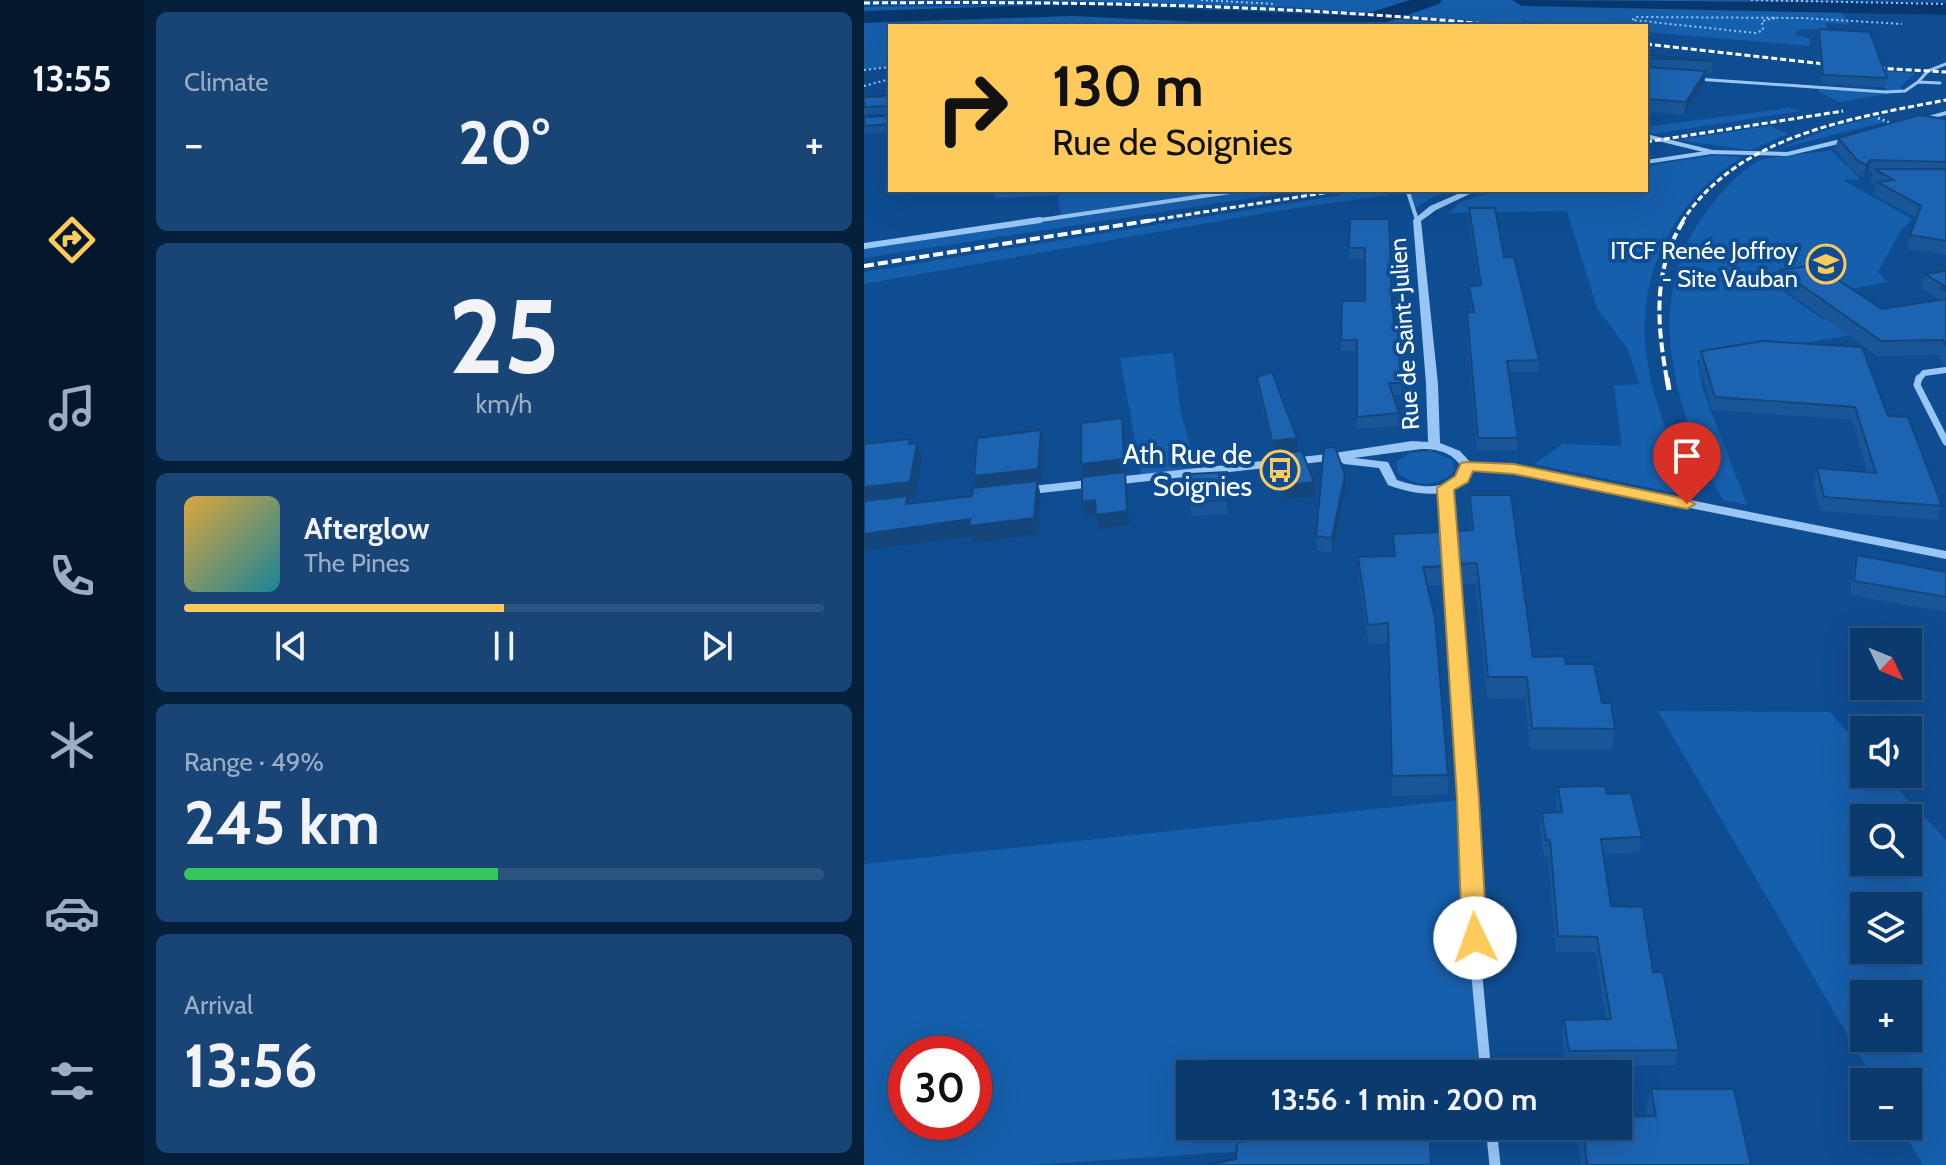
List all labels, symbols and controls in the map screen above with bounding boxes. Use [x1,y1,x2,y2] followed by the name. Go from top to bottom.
[1052,52,1204,120] text: 130 m
[32,56,112,100] text: 13:55
[920,56,1024,160] icon: right
[184,66,269,98] text: Climate
[458,106,550,179] text: 20°
[184,117,203,170] text: −
[805,117,824,170] text: +
[1052,120,1293,164] text: Rue de Soignies
[44,212,100,268] icon: directions
[1610,236,1798,293] place label: ITCF Renée Joffroy - Site Vauban
[1383,237,1425,431] street label: Rue de Saint-Julien
[1805,243,1847,285] school or university icon: ITCF Renée Joffroy - Site Vauban
[449,273,559,399] text: 25
[44,380,100,436] icon: music
[476,388,532,420] text: km/h
[1653,422,1721,504] pin
[1665,434,1709,478] icon: arrive
[1123,437,1252,503] place label: Ath Rue de Soignies
[1259,449,1301,491] bus stop icon: Ath Rue de Soignies
[304,510,430,547] text: Afterglow
[304,547,410,579] text: The Pines
[44,548,100,604] icon: phone
[269,624,313,668] icon: previous
[482,624,526,668] icon: pause
[695,624,739,668] icon: next
[1850,628,1922,700] north arrow
[1850,628,1922,1140] map controls
[1850,716,1922,788] button: sound
[44,717,100,773] icon: climate
[184,746,324,778] text: Range · 49%
[184,786,380,859] text: 245 km
[1850,804,1922,876] button: search
[44,885,100,941] icon: car
[1850,892,1922,964] button: layers
[1433,896,1517,980] position arrow
[1850,980,1922,1052] button: +
[184,989,253,1021] text: Arrival
[184,1029,318,1102] text: 13:56
[888,1036,992,1140] speed limit sign: 30
[44,1053,100,1109] icon: filters
[1850,1068,1922,1140] button: −
[1271,1081,1537,1118] text: 13:56 · 1 min · 200 m

